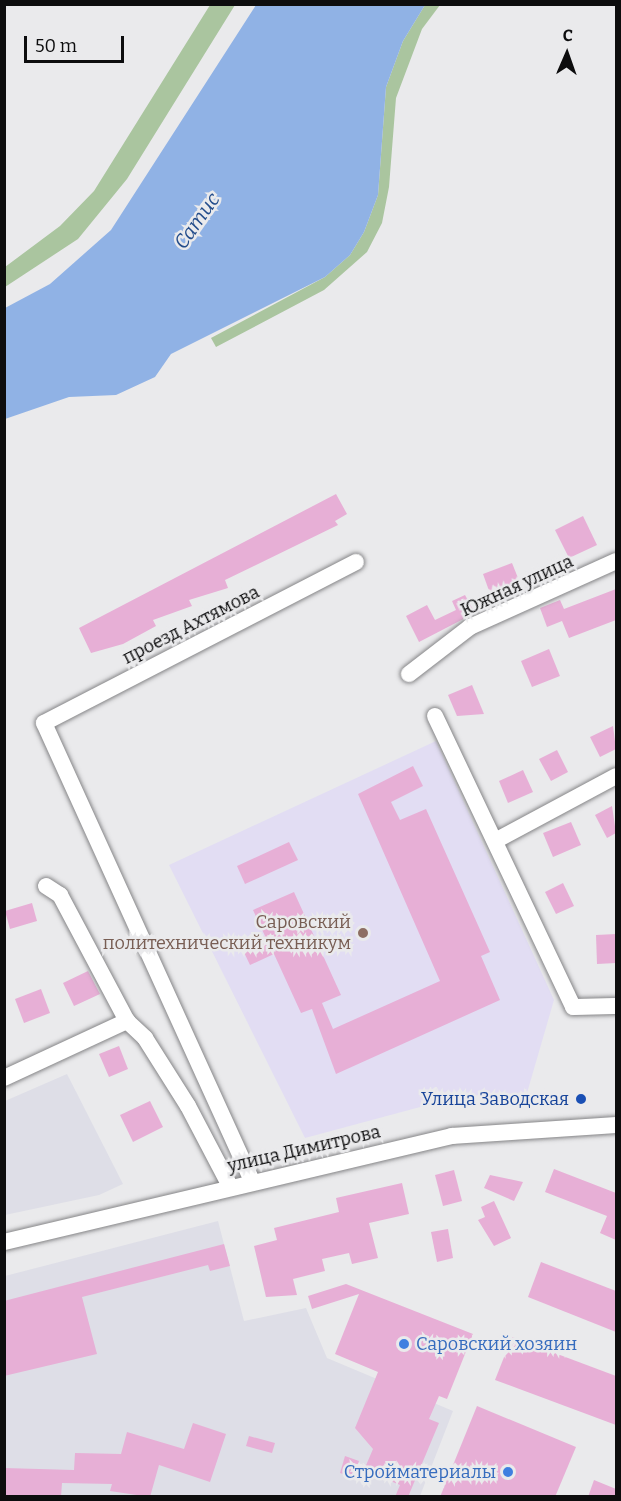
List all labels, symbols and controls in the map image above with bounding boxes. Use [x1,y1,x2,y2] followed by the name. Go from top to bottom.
[27,24,128,62] scale bar
[537,24,597,84] north arrow
[562,26,573,45] text: С
[35,35,77,57] text: 50 m
[169,188,225,254] water label: Сатис
[457,551,577,621] street label: Южная улица
[119,581,263,669] street label: проезд Ахтямова
[103,912,351,954] place label: Саровский политехнический техникум
[356,926,370,940] marker: Саровский политехнический техникум
[421,1088,569,1110] place label: Улица Заводская
[574,1092,588,1106] marker: Улица Заводская
[225,1121,383,1177] street label: улица Димитрова
[416,1333,577,1355] place label: Саровский хозяин
[397,1337,411,1351] marker: Саровский хозяин
[344,1461,496,1483] place label: Стройматериалы
[501,1465,515,1479] marker: Стройматериалы

